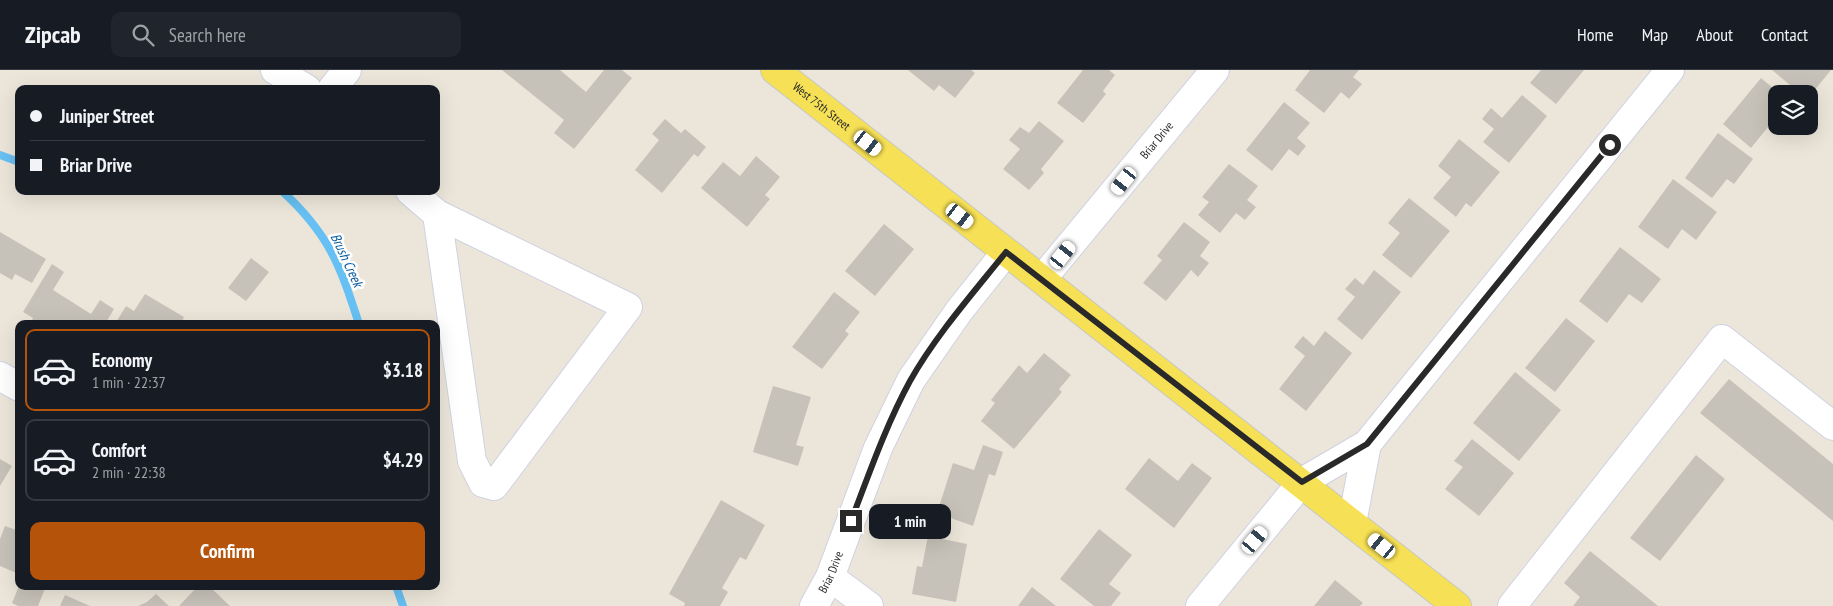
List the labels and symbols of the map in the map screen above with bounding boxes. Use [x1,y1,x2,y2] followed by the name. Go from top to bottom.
[790,79,854,134] street label: West 75th Street
[1137,118,1176,162] street label: Briar Drive
[851,128,884,158] car
[1599,134,1621,156] route start
[1108,165,1139,197] car
[943,201,976,231] car
[327,230,368,291] water label: Brush Creek
[1047,239,1078,271] car
[868,504,951,538] callout: 1 min
[840,510,862,532] route end
[1239,524,1270,556] car
[1365,531,1398,561] car
[815,549,846,595] street label: Briar Drive

